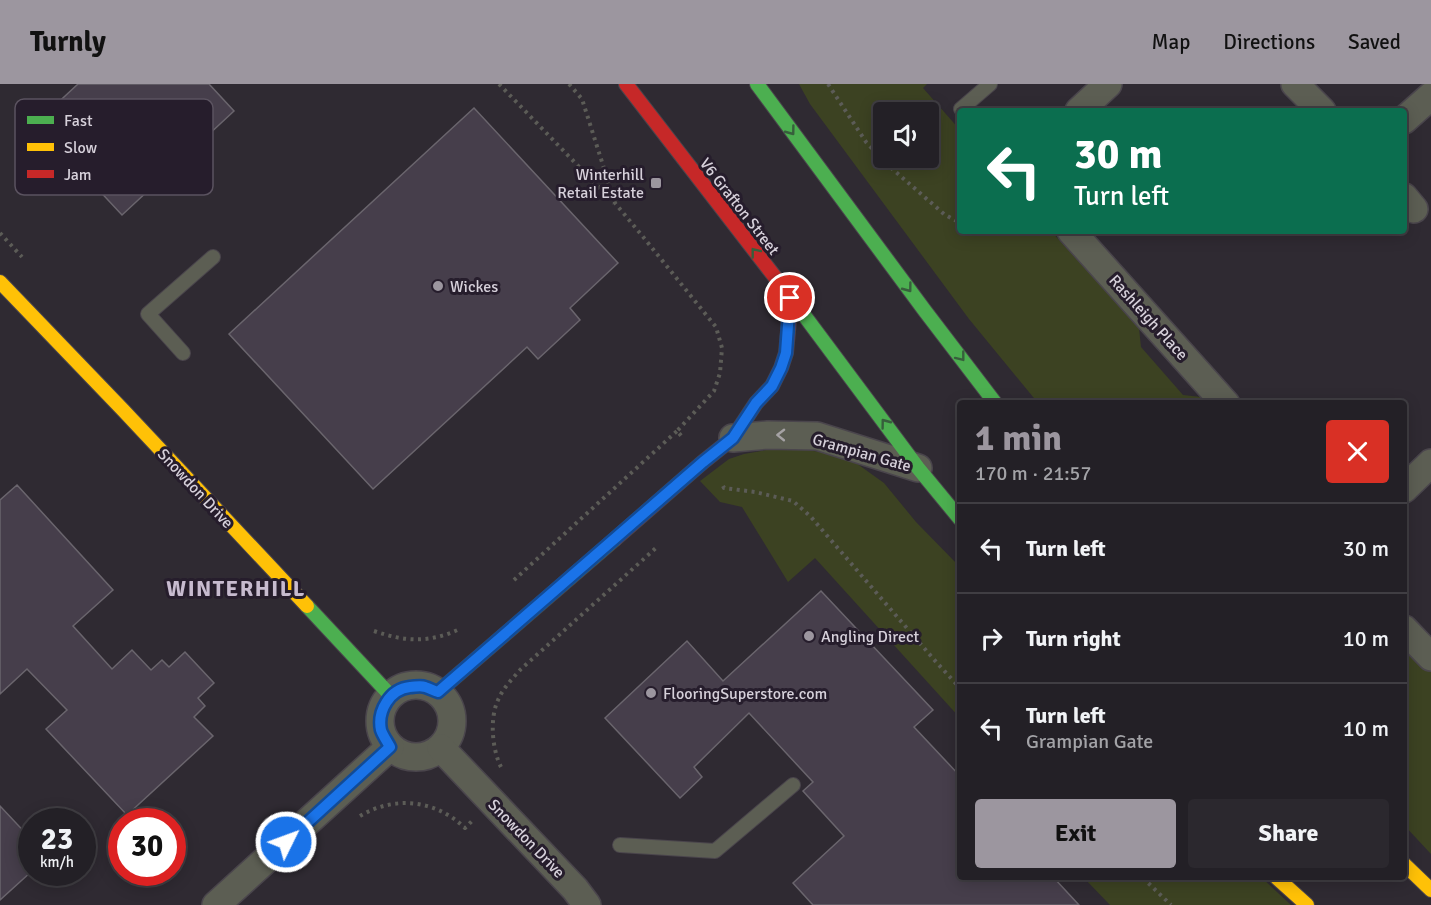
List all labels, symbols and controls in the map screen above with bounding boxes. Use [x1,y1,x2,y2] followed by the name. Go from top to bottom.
[30,25,106,59] text: Turnly
[1152,29,1190,55] text: Map
[1223,29,1315,55] text: Directions
[1348,29,1401,55] text: Saved
[15,99,213,195] legend
[873,102,939,168] map controls
[873,102,939,168] button: sound
[64,111,93,131] text: Fast
[784,124,795,135] one-way arrow
[1074,129,1163,180] text: 30 m
[975,132,1053,210] icon: left
[64,138,98,158] text: Slow
[695,154,784,260] street label: V6 Grafton Street
[64,165,92,185] text: Jam
[557,165,644,203] place label: Winterhill Retail Estate
[649,176,663,190] marker: Winterhill Retail Estate
[1074,180,1169,213] text: Turn left
[751,248,762,259] one-way arrow
[1105,271,1192,365] street label: Rashleigh Place
[764,272,815,323] pin
[450,277,498,297] place label: Wickes
[431,279,445,293] marker: Wickes
[773,281,806,314] icon: arrive
[900,281,911,292] one-way arrow
[953,351,964,362] one-way arrow
[975,416,1062,461] text: 1 min
[881,419,892,430] one-way arrow
[1326,420,1389,483] button: close
[776,429,785,441] one-way arrow
[810,429,913,477] street label: Grampian Gate
[153,444,237,533] street label: Snowdon Drive
[975,461,1091,486] text: 170 m · 21:57
[975,532,1008,565] icon: left
[1026,535,1106,562] text: Turn left
[1343,535,1389,562] text: 30 m
[166,575,306,602] district label: WINTERHILL
[975,622,1008,655] icon: right
[1026,625,1121,652] text: Turn right
[1343,625,1389,652] text: 10 m
[821,627,919,647] place label: Angling Direct
[802,629,816,643] marker: Angling Direct
[663,684,827,704] place label: FlooringSuperstore.com
[644,686,658,700] marker: FlooringSuperstore.com
[1026,702,1106,729] text: Turn left
[975,712,1008,745] icon: left
[1343,715,1389,742] text: 10 m
[1026,729,1153,754] text: Grampian Gate
[484,795,569,882] street label: Snowdon Drive
[975,799,1176,868] button: Exit
[1188,799,1389,868] button: Share
[108,808,186,886] speed limit sign: 30
[254,810,318,874] position arrow
[41,821,73,858] text: 23
[40,853,74,871] text: km/h

